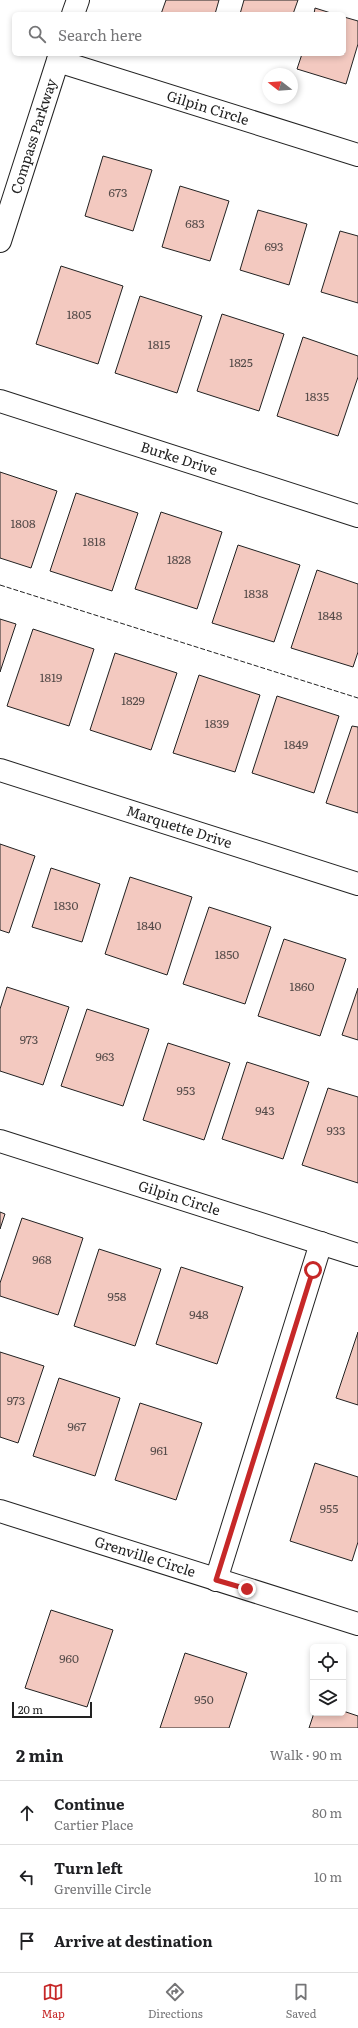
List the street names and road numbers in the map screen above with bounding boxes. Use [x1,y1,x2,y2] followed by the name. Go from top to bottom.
[5,75,61,196] street label: Compass Parkway
[165,85,252,129] street label: Gilpin Circle
[138,436,220,479] street label: Burke Drive
[124,800,235,852] street label: Marquette Drive
[136,1175,223,1220] street label: Gilpin Circle
[92,1530,198,1581] street label: Grenville Circle

